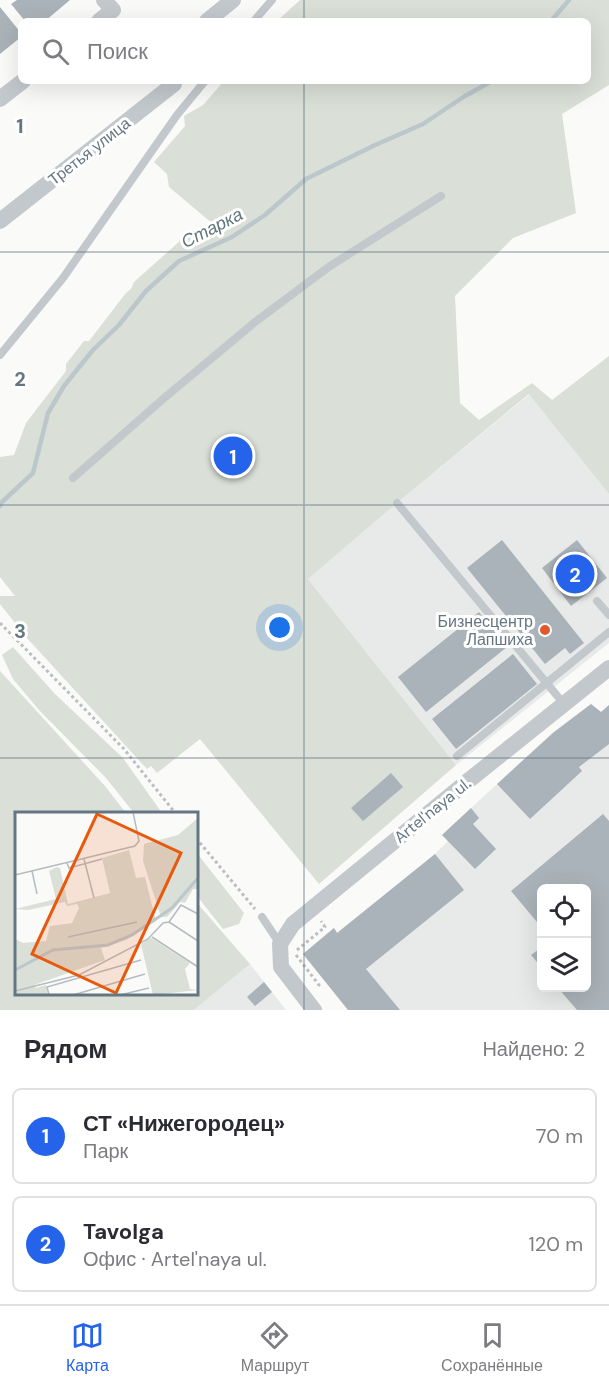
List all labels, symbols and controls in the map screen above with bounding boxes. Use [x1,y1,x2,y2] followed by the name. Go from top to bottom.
[18,18,591,84] search box
[39,35,72,68] icon: search
[87,37,148,66] text: Поиск
[16,113,24,139] text: 1
[44,113,135,190] street label: Третья улица
[177,202,247,254] water label: Старка
[14,366,26,392] text: 2
[214,434,252,478] pin: 1
[556,552,594,596] pin: 2
[438,611,533,650] place label: Бизнесцентр Лапшиха
[265,613,294,642] your location
[14,618,26,644] text: 3
[538,623,552,637] marker: Бизнесцентр Лапшиха
[390,773,475,848] street label: Artel'naya ul.
[15,812,198,995] inset map
[537,884,591,992] map controls
[537,884,591,938] button: locate
[537,938,591,992] button: layers
[24,1032,107,1066] text: Рядом
[482,1036,585,1062] text: Найдено: 2
[83,1109,285,1138] text: СТ «Нижегородец»
[42,1123,49,1149] text: 1
[536,1123,583,1149] text: 70 m
[83,1138,128,1164] text: Парк
[83,1217,164,1246] text: Tavolga
[40,1231,51,1257] text: 2
[529,1231,583,1257] text: 120 m
[83,1246,267,1272] text: Офис · Artel'naya ul.
[66,1319,109,1376] tab: Карта
[241,1319,309,1376] tab: Маршрут
[441,1319,543,1376] tab: Сохранённые

